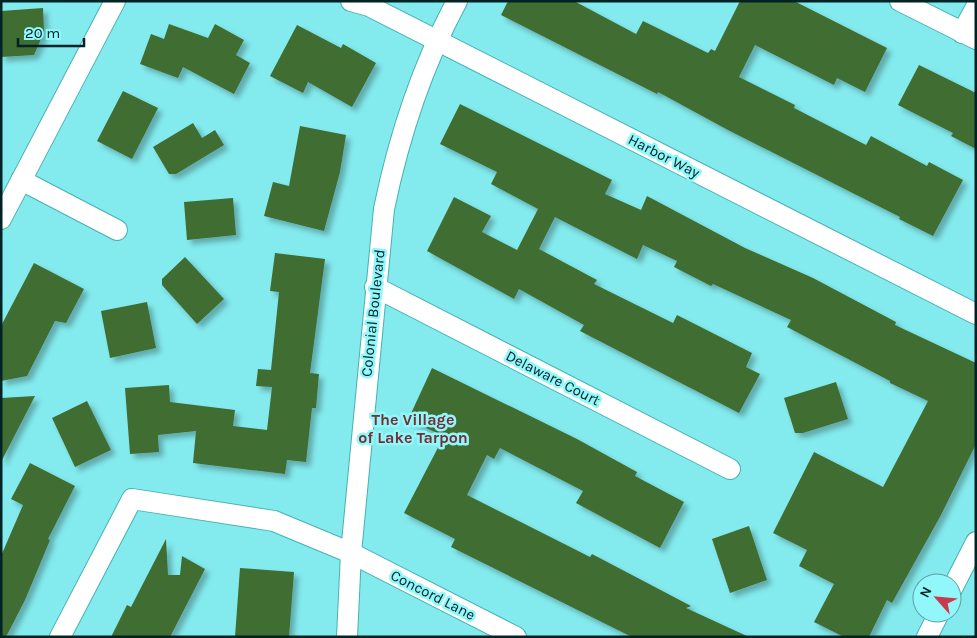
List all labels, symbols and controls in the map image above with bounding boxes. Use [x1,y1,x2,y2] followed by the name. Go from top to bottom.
[18,15,84,47] scale bar
[25,24,60,42] text: 20 m
[625,130,703,182] street label: Harbor Way
[357,248,389,378] street label: Colonial Boulevard
[503,347,603,410] street label: Delaware Court
[358,410,468,447] district label: The Village of Lake Tarpon
[388,566,478,624] street label: Concord Lane
[912,573,962,623] north arrow
[916,584,936,601] text: N

